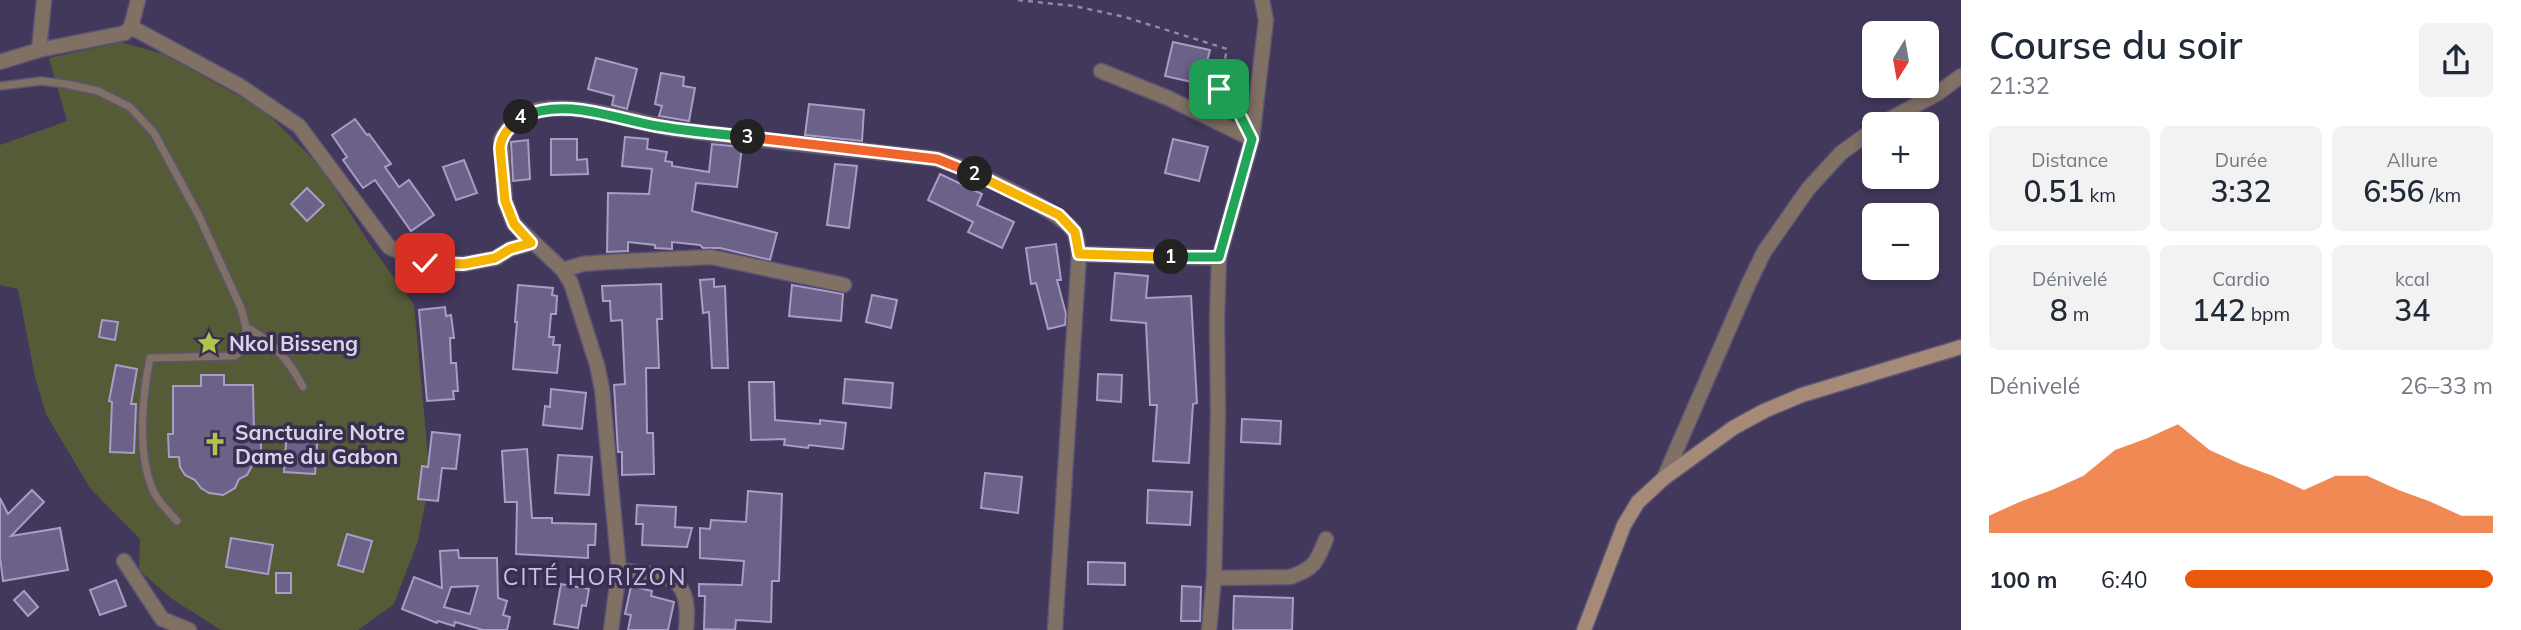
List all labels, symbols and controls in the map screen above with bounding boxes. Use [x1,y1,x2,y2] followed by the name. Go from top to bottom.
[1862,21,1939,98] north arrow
[1862,21,1939,280] map controls
[1989,21,2242,69] text: Course du soir
[2419,23,2493,97] button: share
[1189,59,1249,119] pin
[1200,70,1238,108] icon: arrive
[1989,71,2049,100] text: 21:32
[504,100,538,134] pin: 4
[515,104,526,128] text: 4
[1862,112,1939,189] button: +
[730,120,766,154] pin: 3
[742,124,753,148] text: 3
[2031,148,2108,172] text: Distance
[2215,148,2267,172] text: Durée
[2387,148,2438,172] text: Allure
[958,156,992,192] pin: 2
[969,161,980,185] text: 2
[2023,172,2085,210] text: 0.51
[2210,172,2272,210] text: 3:32
[2363,172,2424,210] text: 6:56
[2085,183,2116,207] text: km
[2424,183,2461,207] text: /km
[1862,203,1939,280] button: −
[395,233,455,293] pin
[1154,240,1188,274] pin: 1
[406,244,444,282] icon: check
[1165,244,1176,268] text: 1
[2032,267,2107,291] text: Dénivelé
[2212,267,2270,291] text: Cardio
[2395,267,2430,291] text: kcal
[2050,291,2068,329] text: 8
[2192,291,2246,329] text: 142
[2394,291,2430,329] text: 34
[2068,302,2089,326] text: m
[2246,302,2290,326] text: bpm
[195,329,223,357] place icon: Nkol Bisseng
[229,330,358,356] place label: Nkol Bisseng
[1989,371,2080,400] text: Dénivelé
[2400,371,2493,400] text: 26–33 m
[235,419,405,469] place label: Sanctuaire Notre Dame du Gabon
[201,430,229,458] church icon: Sanctuaire Notre Dame du Gabon
[503,562,687,591] district label: CITÉ HORIZON
[1989,565,2057,594] text: 100 m
[2101,565,2148,594] text: 6:40

